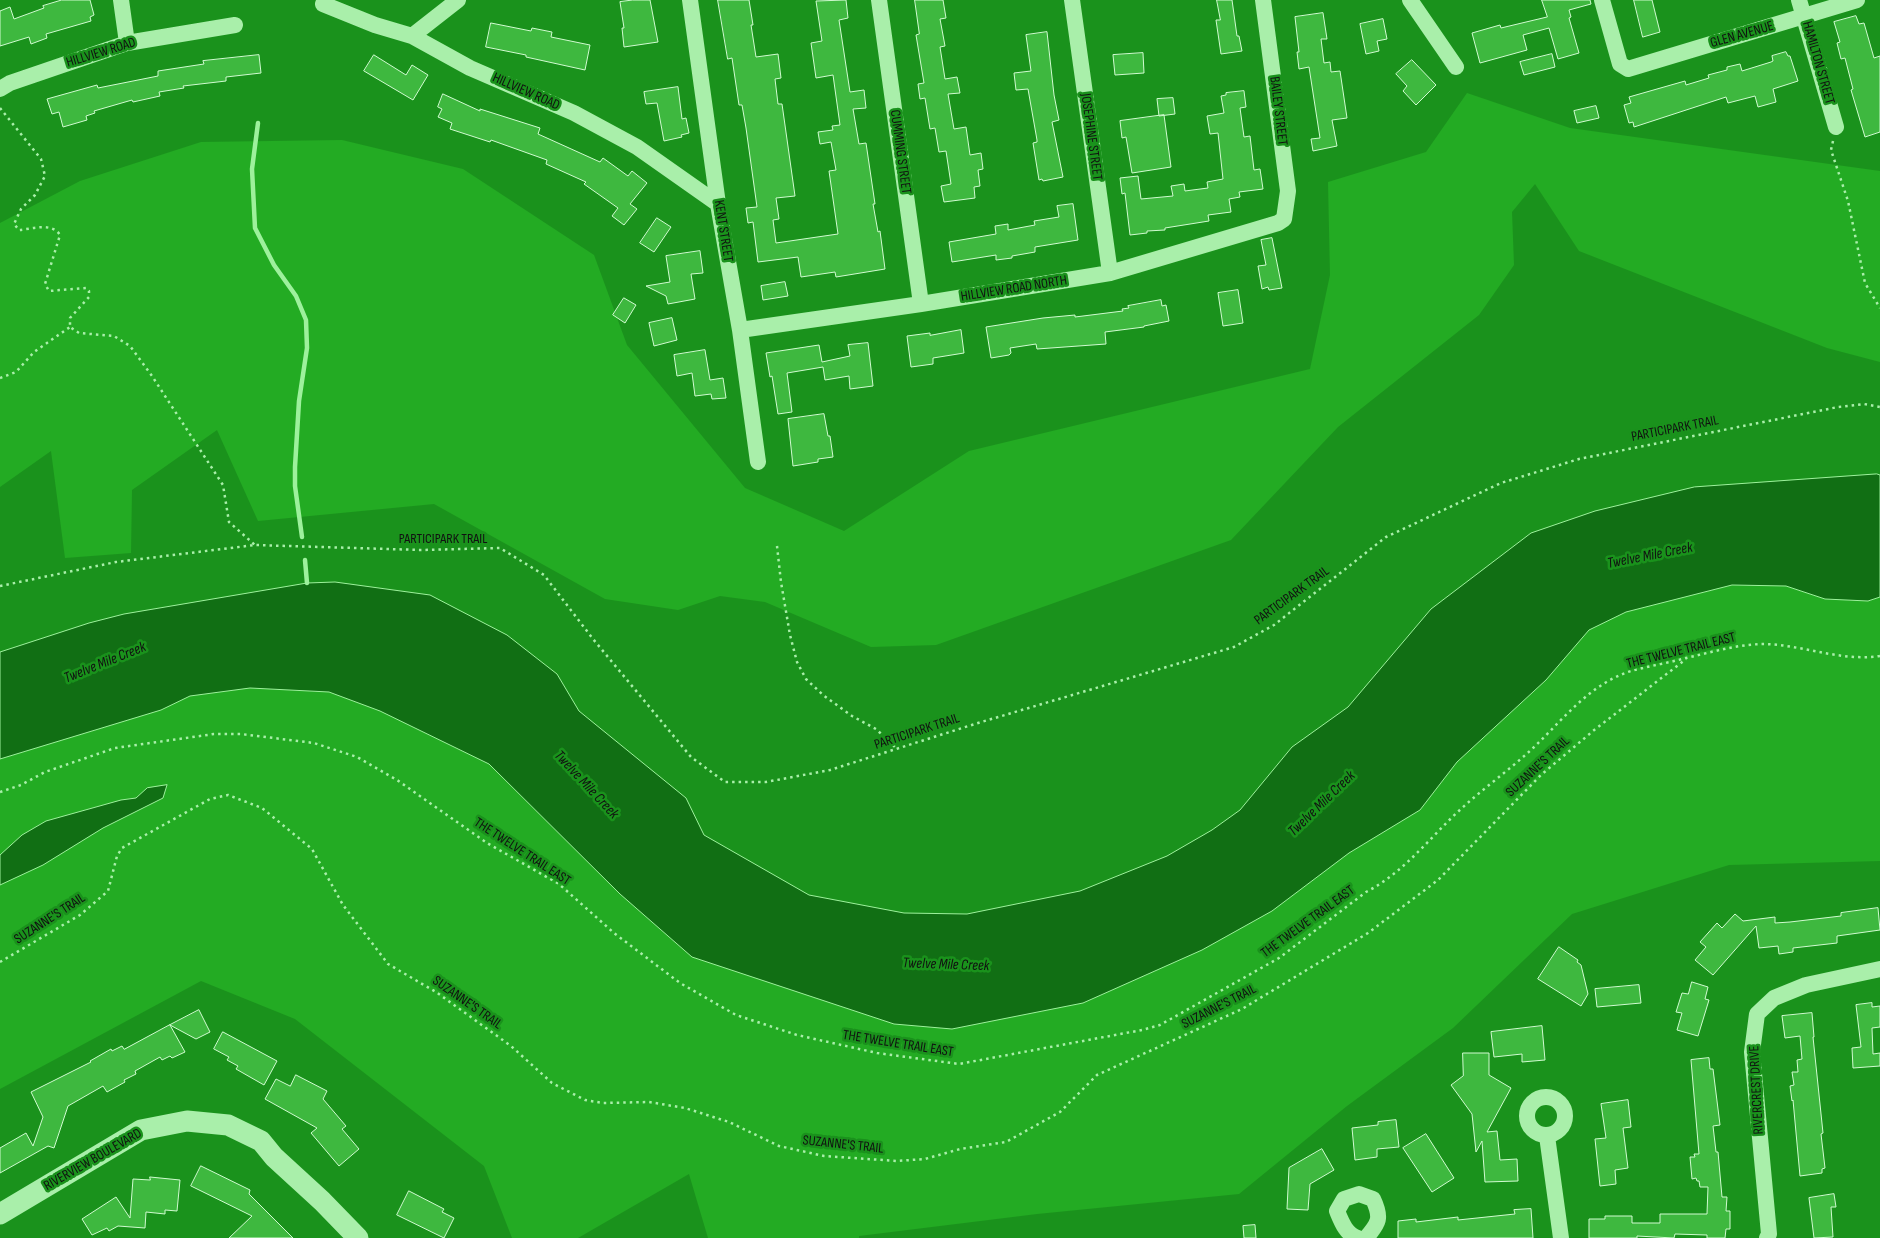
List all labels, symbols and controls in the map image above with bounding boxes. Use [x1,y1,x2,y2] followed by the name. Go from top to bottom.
[1709,18,1775,52] street label: GLEN AVENUE
[1798,20,1838,106] street label: HAMILTON STREET
[64,34,138,72] street label: HILLVIEW ROAD
[490,70,562,114] street label: HILLVIEW ROAD
[1265,76,1291,146] street label: BAILEY STREET
[1077,92,1105,182] street label: JOSEPHINE STREET
[886,109,914,195] street label: CUMMING STREET
[710,199,736,263] street label: KENT STREET
[960,272,1068,306] street label: HILLVIEW ROAD NORTH
[1630,412,1720,446] street label: PARTICIPARK TRAIL
[399,531,487,547] street label: PARTICIPARK TRAIL
[1606,539,1694,573] water label: Twelve Mile Creek
[1251,563,1333,629] street label: PARTICIPARK TRAIL
[1625,629,1737,673] street label: THE TWELVE TRAIL EAST
[61,638,149,688] water label: Twelve Mile Creek
[872,710,962,754] street label: PARTICIPARK TRAIL
[1503,733,1573,801] street label: SUZANNE'S TRAIL
[550,747,622,823] water label: Twelve Mile Creek
[1285,767,1359,841] water label: Twelve Mile Creek
[471,815,573,889] street label: THE TWELVE TRAIL EAST
[1258,882,1358,962] street label: THE TWELVE TRAIL EAST
[11,890,89,948] street label: SUZANNE'S TRAIL
[902,954,990,976] water label: Twelve Mile Creek
[429,973,505,1033] street label: SUZANNE'S TRAIL
[1179,981,1259,1033] street label: SUZANNE'S TRAIL
[842,1027,954,1061] street label: THE TWELVE TRAIL EAST
[1746,1045,1768,1135] street label: RIVERCREST DRIVE
[41,1125,145,1195] street label: RIVERVIEW BOULEVARD
[802,1132,884,1158] street label: SUZANNE'S TRAIL

